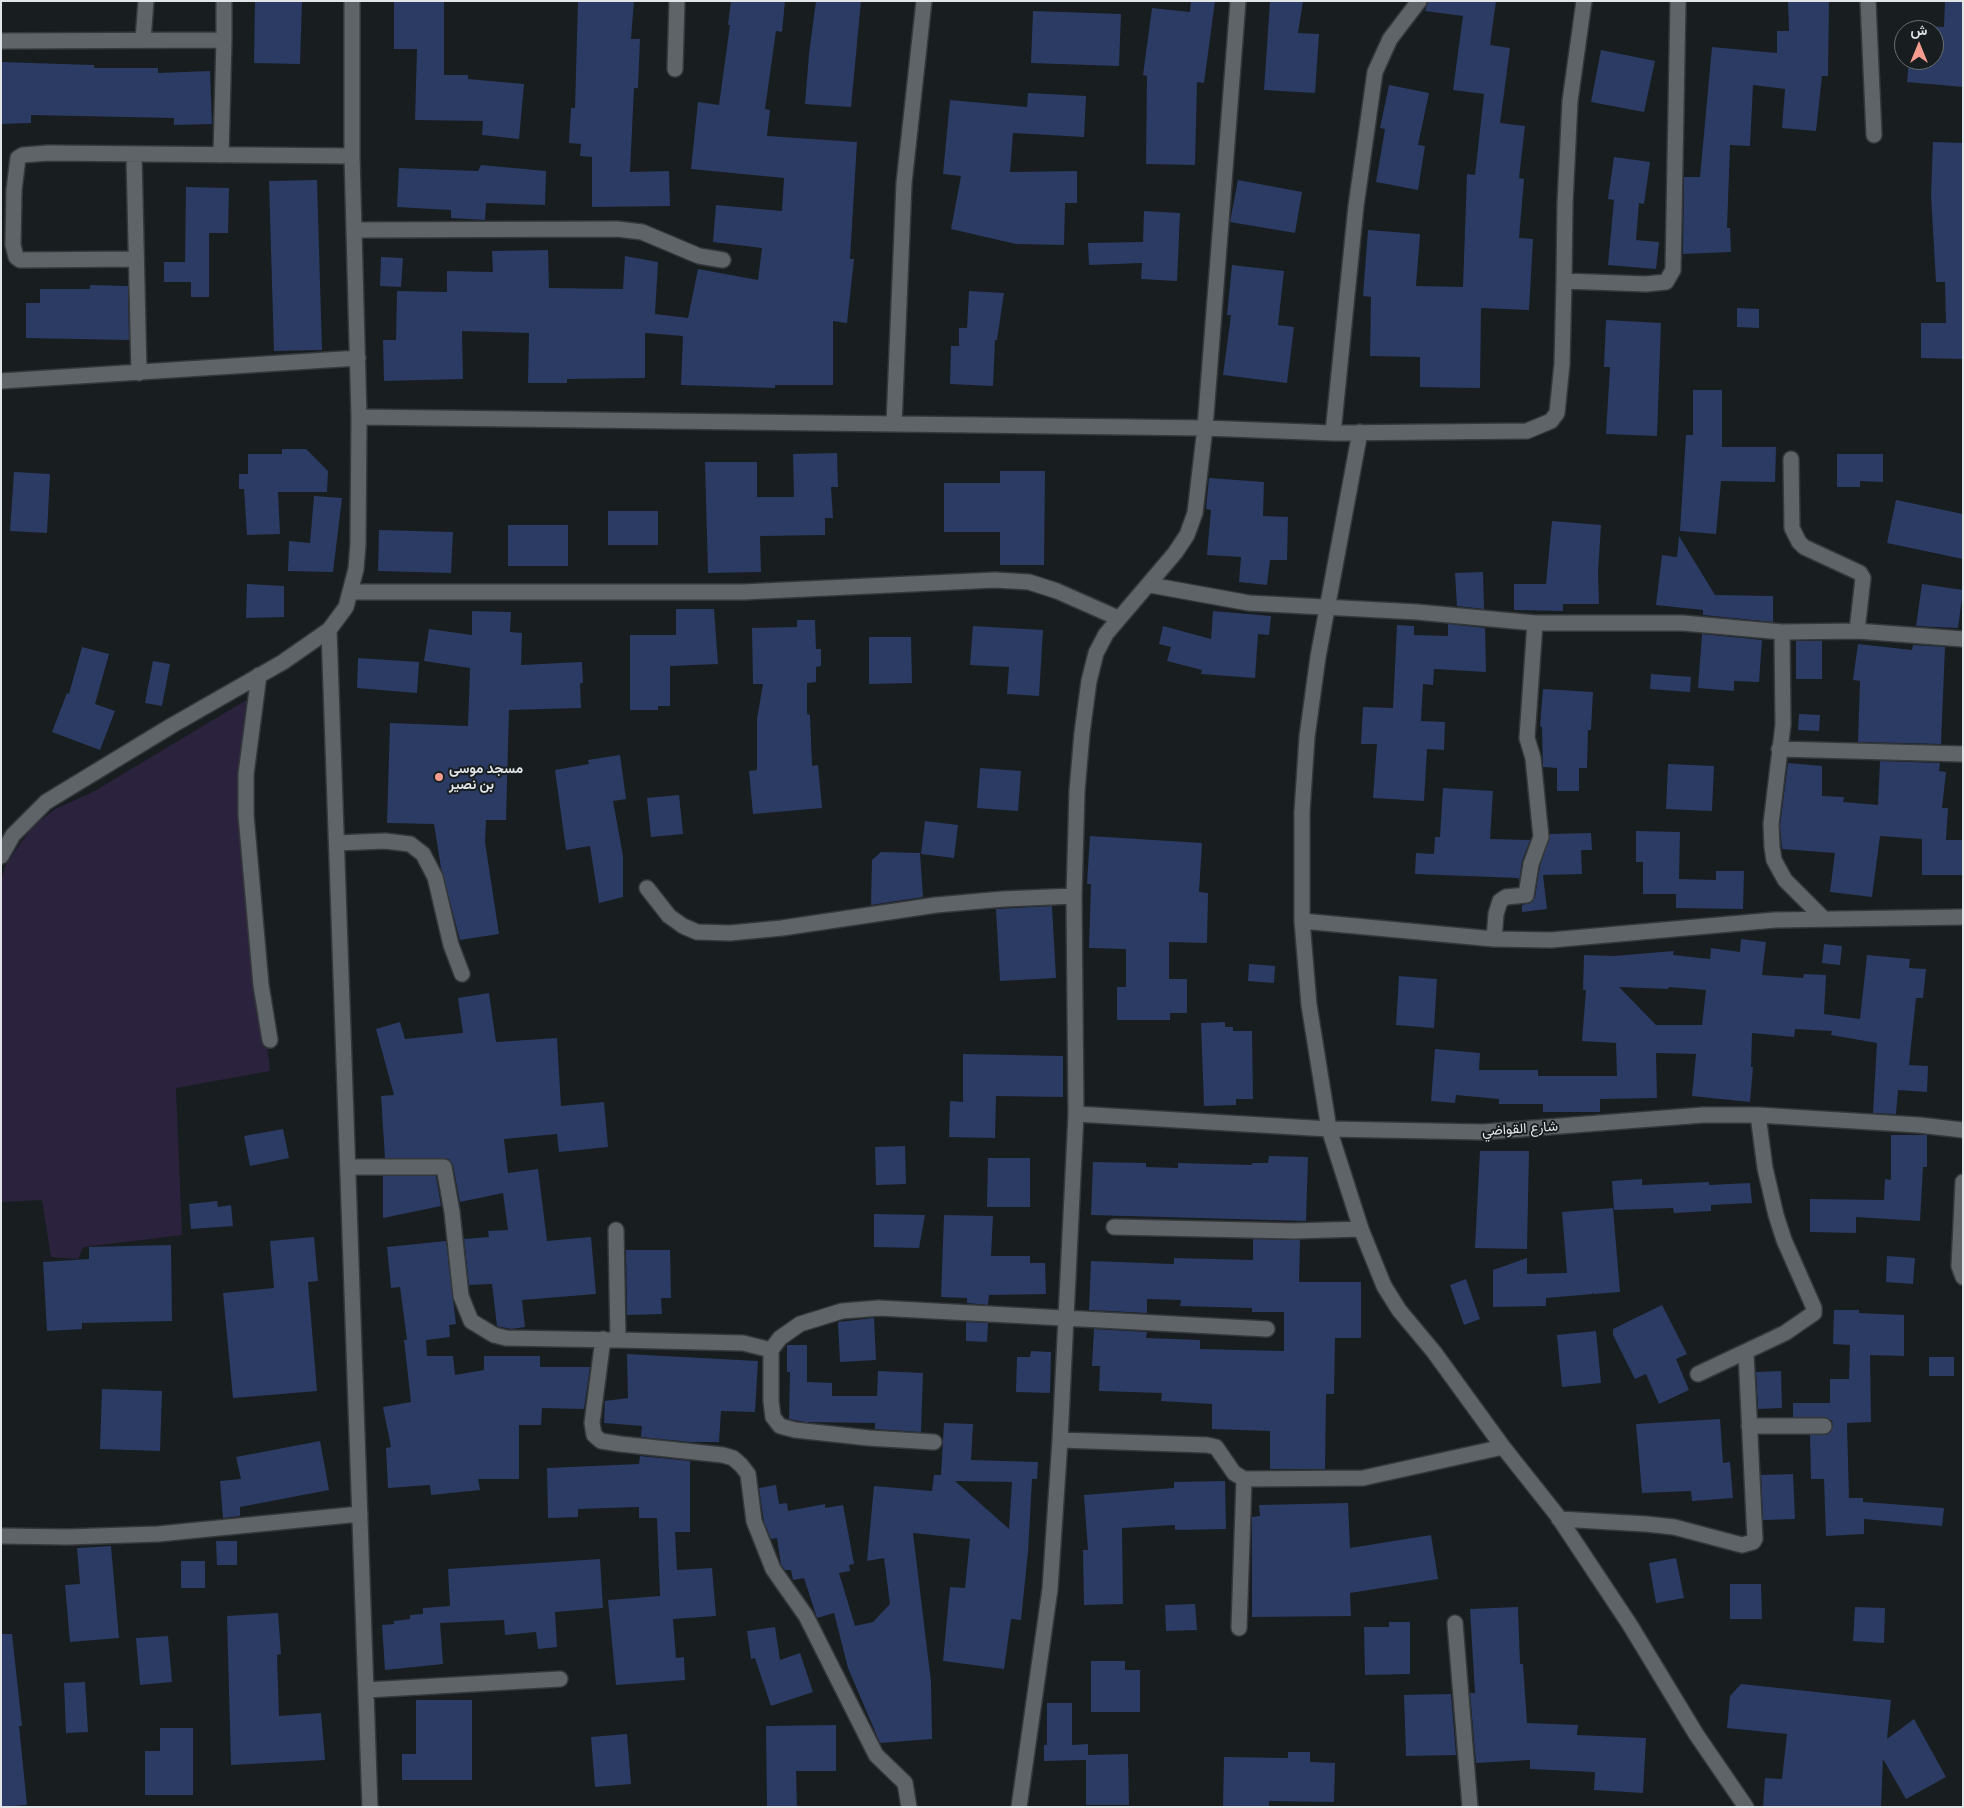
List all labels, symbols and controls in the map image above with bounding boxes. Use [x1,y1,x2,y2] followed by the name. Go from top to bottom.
[1894,20,1944,70] north arrow
[1911,22,1927,39] text: ش
[449,761,523,794] place label: مسجد موسى بن نصير
[433,771,445,783] marker: مسجد موسى بن نصير
[1481,1118,1559,1140] street label: شارع القواضي

